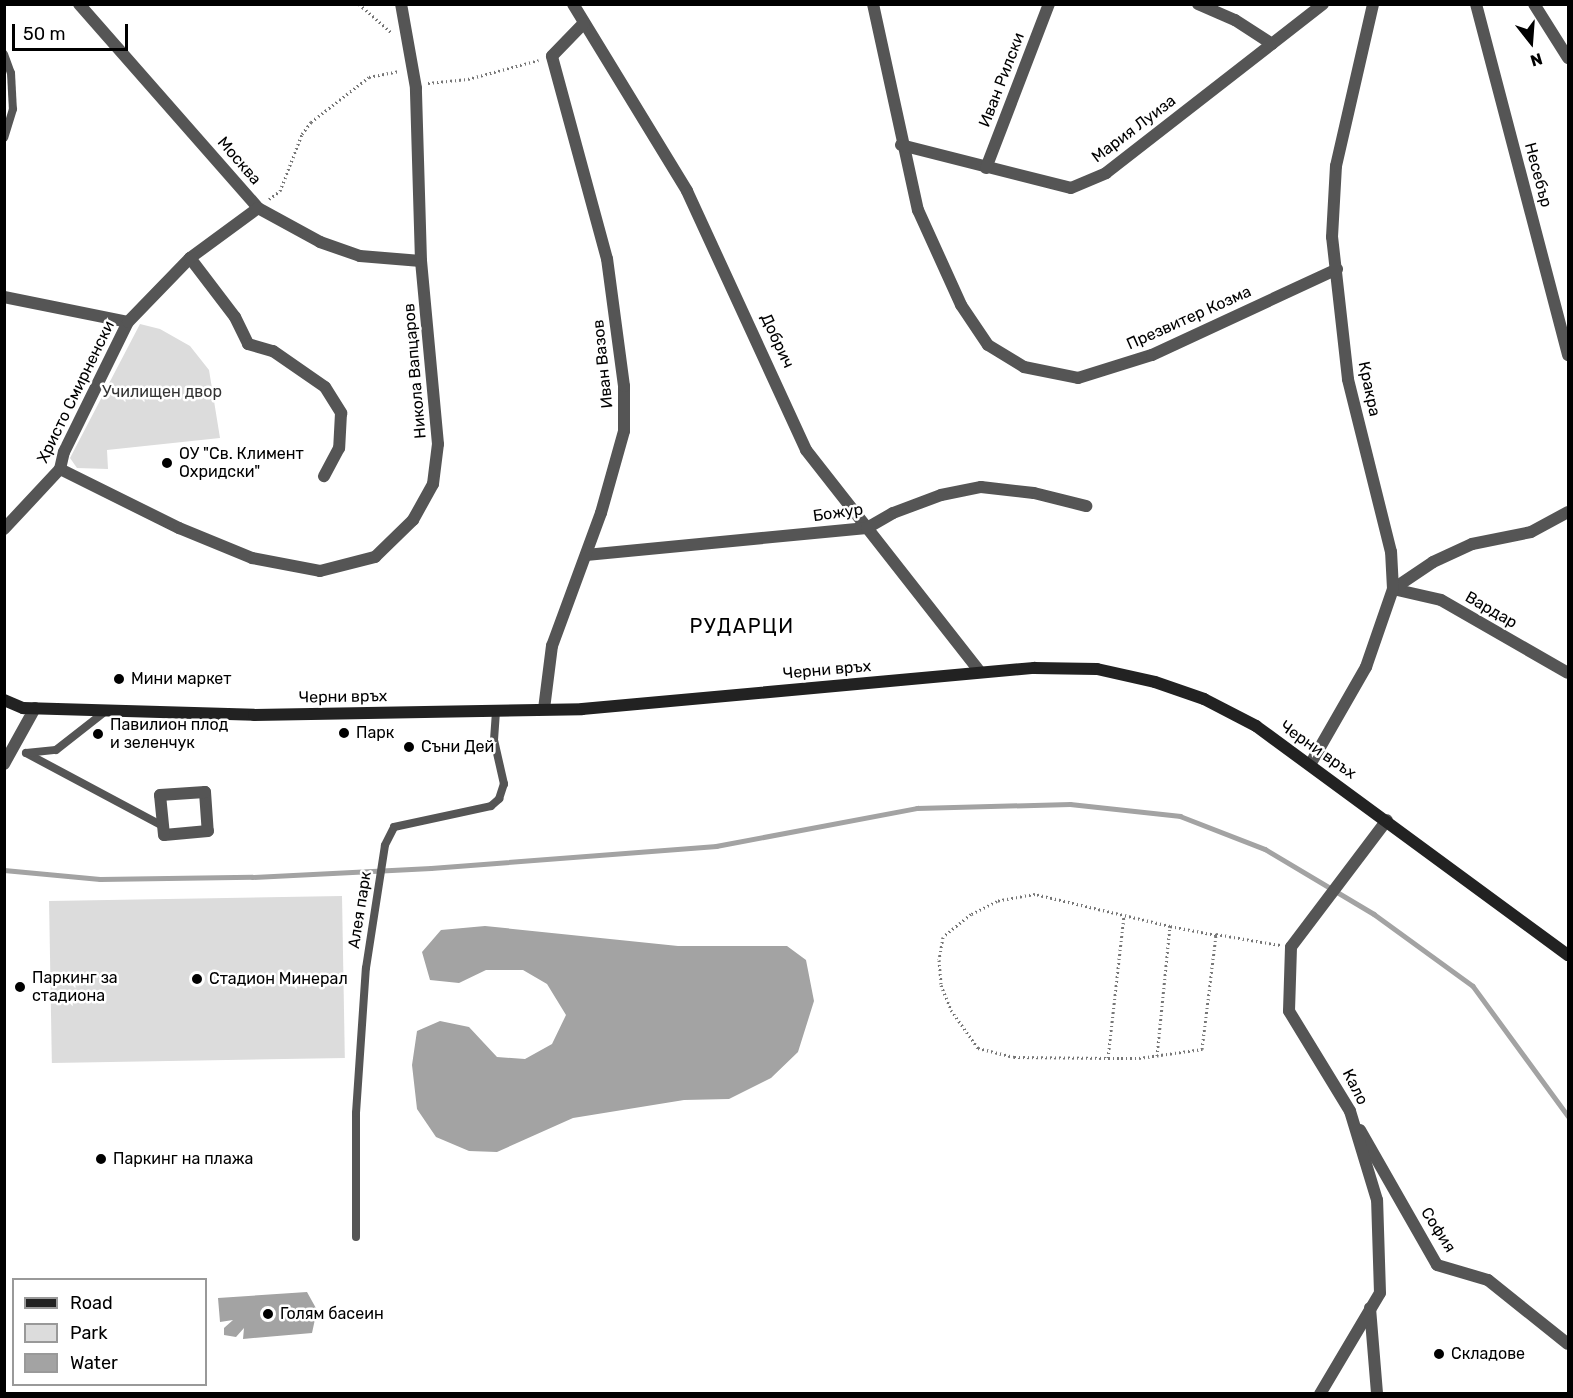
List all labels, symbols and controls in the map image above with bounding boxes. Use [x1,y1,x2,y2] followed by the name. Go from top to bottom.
[15,12,130,50] scale bar
[1501,12,1561,72] north arrow
[23,23,66,45] text: 50 m
[975,30,1029,130] street label: Иван Рилски
[1528,49,1545,70] text: N
[1088,91,1180,167] street label: Мария Луиза
[213,133,265,189] street label: Москва
[1520,141,1556,209] street label: Несебър
[1124,282,1254,354] street label: Презвитер Козма
[400,303,430,439] street label: Никола Вапцаров
[756,311,798,371] street label: Добрич
[33,318,119,466] street label: Христо Смирненски
[589,319,617,409] street label: Иван Вазов
[1354,360,1384,418] street label: Кракра
[102,382,222,402] park label: Училищен двор
[179,444,304,482] place label: ОУ "Св. Климент Охридски"
[160,456,174,470] marker: ОУ "Св. Климент Охридски"
[812,500,864,526] street label: Божур
[1462,587,1520,633] street label: Вардар
[689,614,795,638] district label: РУДАРЦИ
[782,657,872,683] street label: Черни връх
[131,669,231,689] place label: Мини маркет
[112,672,126,686] marker: Мини маркет
[299,687,387,707] street label: Черни връх
[110,715,228,753] place label: Павилион плод и зеленчук
[1276,717,1360,783] street label: Черни връх
[356,723,394,743] place label: Парк
[337,726,351,740] marker: Парк
[91,727,105,741] marker: Павилион плод и зеленчук
[421,737,494,757] place label: Съни Дей
[402,740,416,754] marker: Съни Дей
[344,870,376,950] street label: Алея парк
[32,968,118,1006] place label: Паркинг за стадиона
[209,969,348,989] place label: Стадион Минерал
[190,972,204,986] marker: Стадион Минерал
[13,980,27,994] marker: Паркинг за стадиона
[1338,1066,1372,1108] street label: Кало
[113,1149,253,1169] place label: Паркинг на плажа
[94,1152,108,1166] marker: Паркинг на плажа
[1416,1204,1460,1256] street label: София
[12,1278,207,1386] legend
[70,1292,113,1314] text: Road
[280,1304,384,1324] place label: Голям басеин
[261,1307,275,1321] marker: Голям басеин
[70,1322,107,1344] text: Park
[1451,1344,1525,1364] place label: Складове
[1432,1347,1446,1361] marker: Складове
[70,1352,118,1374] text: Water

